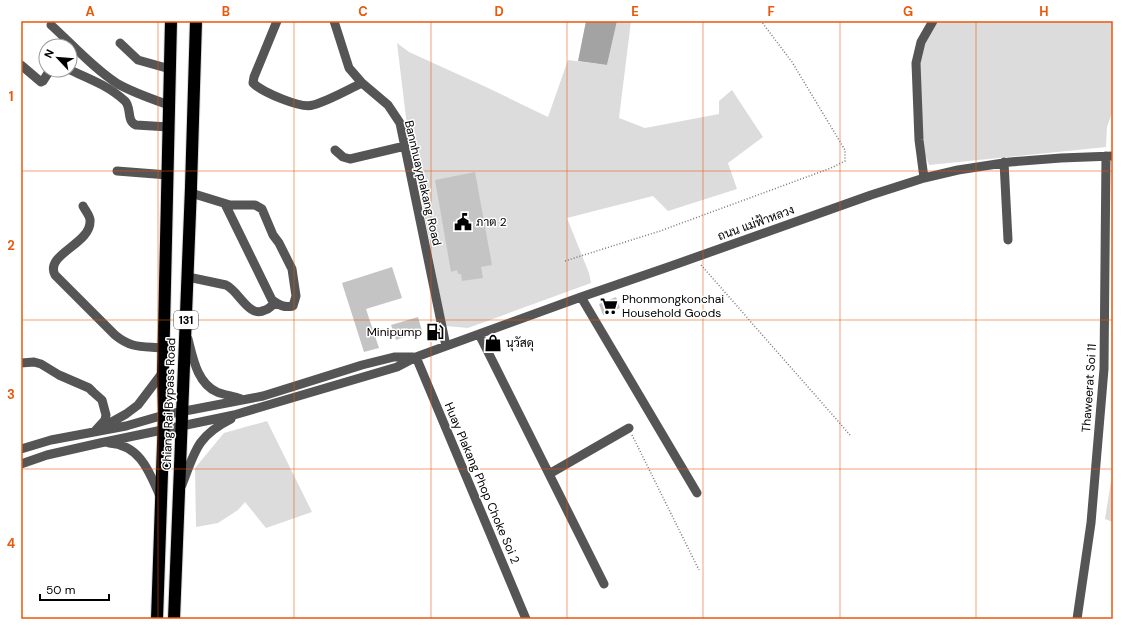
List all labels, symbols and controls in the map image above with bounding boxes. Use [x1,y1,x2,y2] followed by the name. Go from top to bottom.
[85,3,95,20] text: A
[222,3,230,20] text: B
[358,3,368,20] text: C
[494,3,504,20] text: D
[631,3,639,20] text: E
[767,3,775,20] text: F
[903,3,913,20] text: G
[1039,3,1049,20] text: H
[38,38,78,78] north arrow
[41,47,57,60] text: N
[9,88,13,105] text: 1
[401,119,445,247] street label: Bannhuayplakang Road
[715,202,797,244] street label: ถนน แม่ฟ้าหลวง
[453,212,473,232] public building icon: ภาต 2
[476,214,507,230] place label: ภาต 2
[7,237,15,254] text: 2
[622,291,724,321] place label: Phonmongkonchai Household Goods
[599,296,619,316] supermarket icon: Phonmongkonchai Household Goods
[174,311,198,329] road number: 131
[425,322,445,342] fuel station icon: Minipump
[367,324,422,340] place label: Minipump
[483,333,503,353] shop icon: นุวัสดุ
[506,335,534,352] place label: นุวัสดุ
[159,338,179,470] street label: Chiang Rai Bypass Road
[1078,343,1100,433] street label: Thaweerat Soi 11
[7,386,15,403] text: 3
[441,400,523,566] street label: Huay Plakang Phop Choke Soi 2
[7,535,15,552] text: 4
[40,576,109,602] scale bar
[46,582,75,598] text: 50 m

